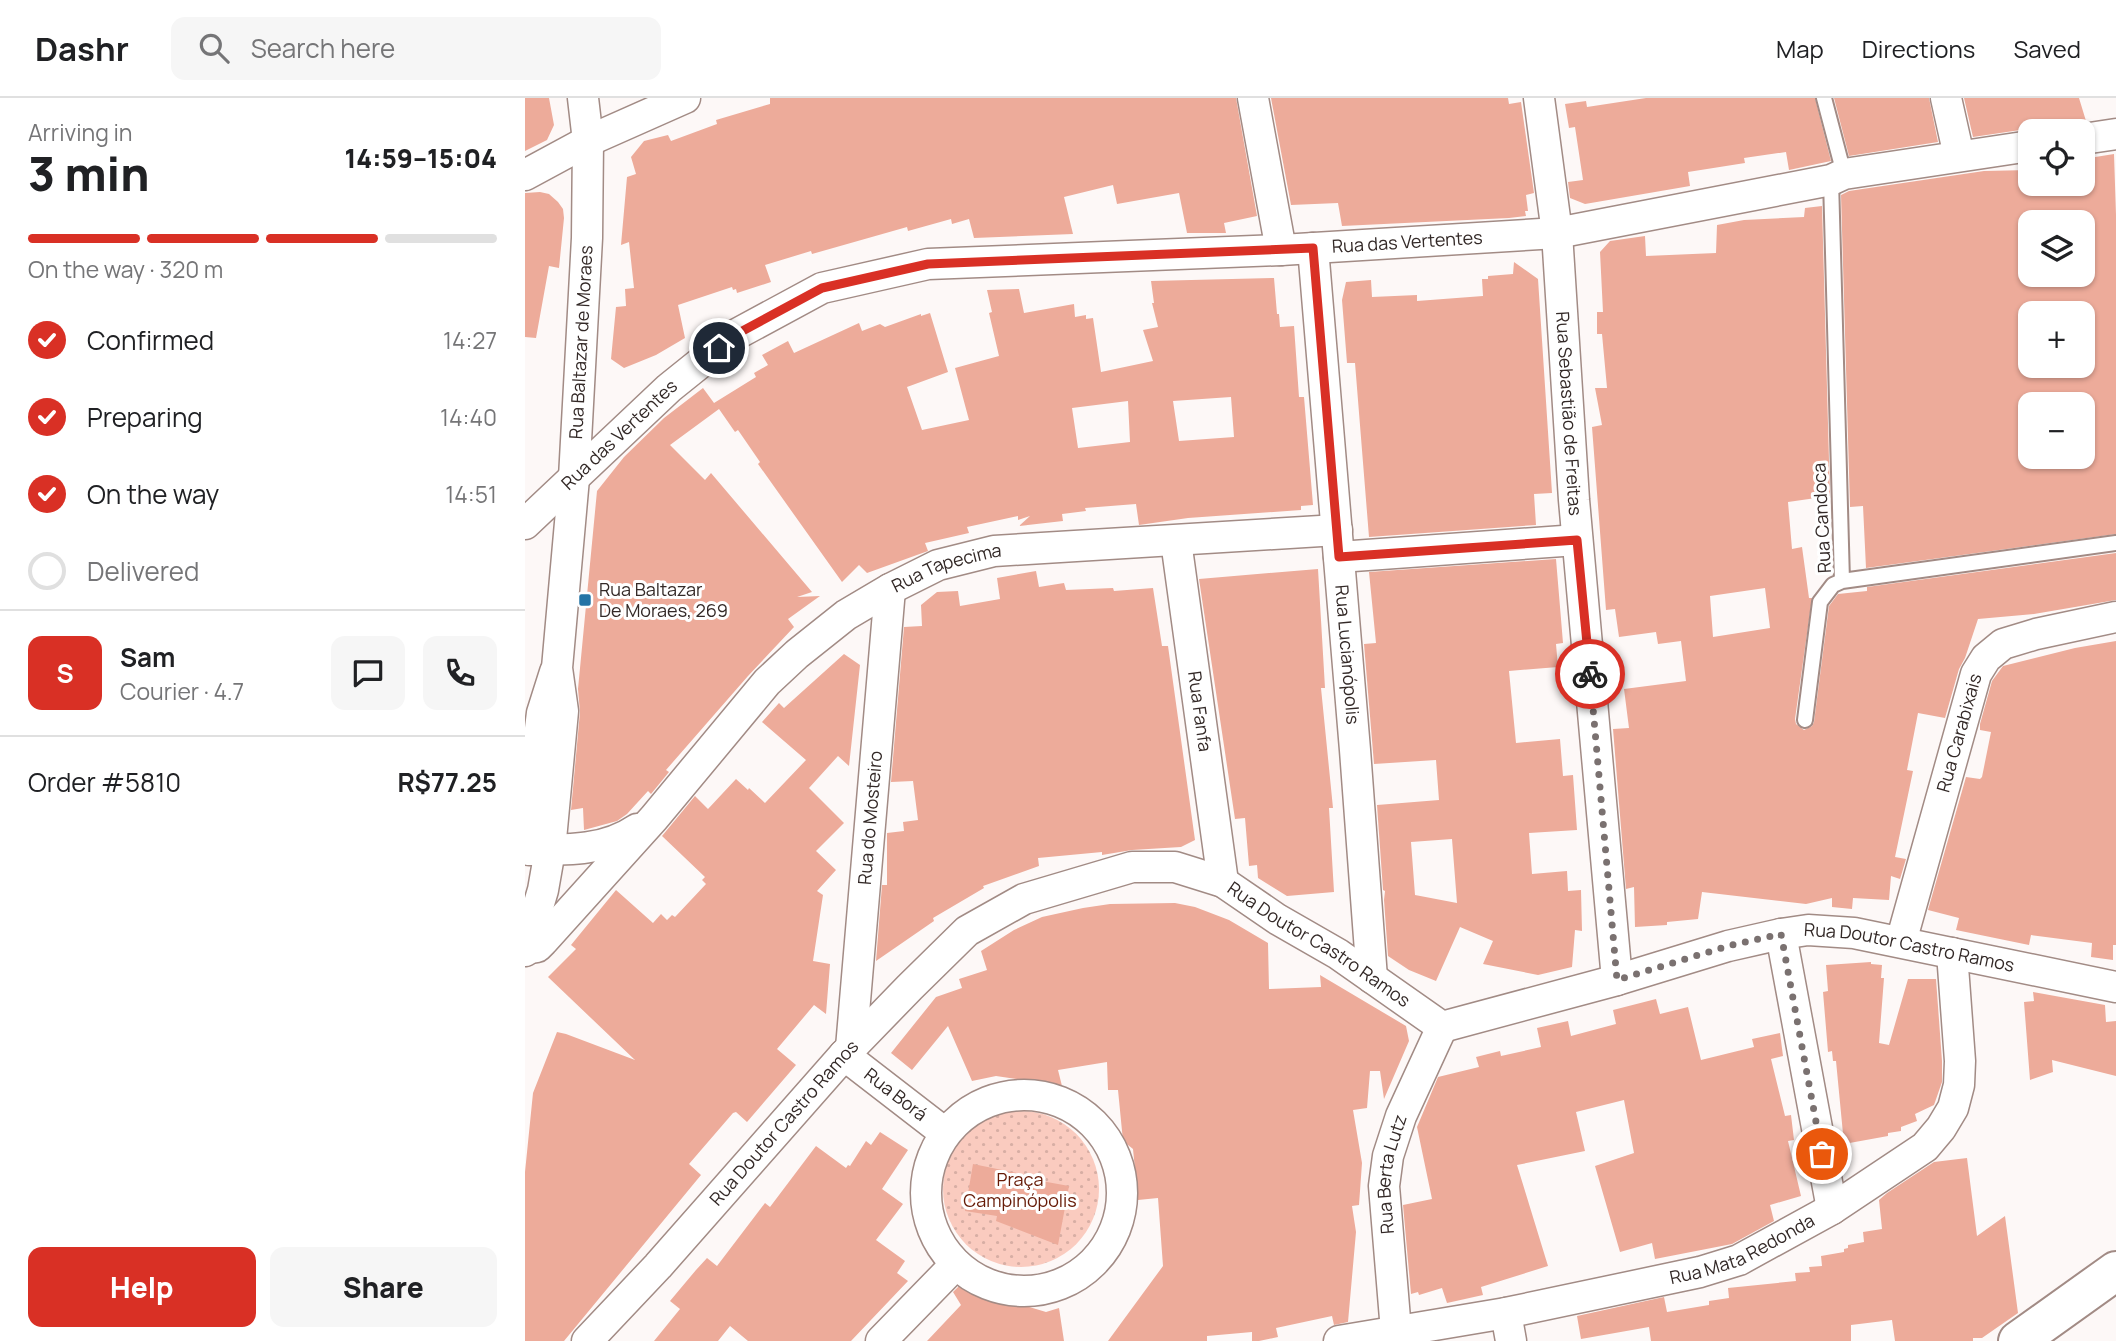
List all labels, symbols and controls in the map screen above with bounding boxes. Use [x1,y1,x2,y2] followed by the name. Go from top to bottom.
[171,17,661,80] search box
[35,26,129,71] text: Dashr
[195,29,233,67] icon: search
[251,30,395,66] text: Search here
[1776,32,1824,65] text: Map
[1862,32,1975,65] text: Directions
[2013,32,2081,65] text: Saved
[28,116,133,148] text: Arriving in
[2018,119,2095,469] map controls
[2018,119,2095,196] button: locate
[344,140,497,176] text: 14:59–15:04
[28,142,149,205] text: 3 min
[2018,210,2095,287] button: layers
[1331,225,1483,258] street label: Rua das Vertentes
[563,245,598,440] street label: Rua Baltazar de Moraes
[28,253,223,285] text: On the way · 320 m
[2018,301,2095,378] button: +
[1551,310,1588,517] street label: Rua Sebastião de Freitas
[689,318,749,378] pin
[28,321,66,359] icon: check
[87,322,214,358] text: Confirmed
[443,324,497,356] text: 14:27
[700,329,738,367] icon: home
[556,373,682,495] street label: Rua das Vertentes
[2018,392,2095,469] button: −
[28,398,66,436] icon: check
[87,399,203,435] text: Preparing
[440,401,497,433] text: 14:40
[1806,462,1836,574] street label: Rua Candoca
[28,475,66,513] icon: check
[87,476,219,512] text: On the way
[445,478,497,510] text: 14:51
[887,538,1002,597] street label: Rua Tapecima
[87,553,199,589] text: Delivered
[599,577,728,622] place label: Rua Baltazar De Moraes, 269
[1330,584,1366,725] street label: Rua Lucianópolis
[577,592,593,608] marker: Rua Baltazar De Moraes, 269
[331,636,405,710] button: chat
[423,636,497,710] button: phone
[120,639,175,675] text: Sam
[1555,639,1625,709] courier
[56,655,74,691] text: S
[1571,655,1609,693] icon: bike
[1183,669,1218,753] street label: Rua Fanfa
[1930,671,1987,795] street label: Rua Carabixais
[120,675,244,707] text: Courier · 4.7
[852,750,887,886] street label: Rua do Mosteiro
[28,764,181,800] text: Order #5810
[397,764,497,800] text: R$77.25
[1223,876,1415,1012] street label: Rua Doutor Castro Ramos
[1803,917,2017,977] street label: Rua Doutor Castro Ramos
[704,1034,863,1210] street label: Rua Doutor Castro Ramos
[860,1062,932,1126] street label: Rua Borá
[1371,1111,1412,1235] street label: Rua Berta Lutz
[1792,1124,1852,1184] pin
[1803,1135,1841,1173] icon: bag
[963,1167,1077,1212] park label: Praça Campinópolis
[1667,1208,1819,1289] street label: Rua Mata Redonda
[28,1247,256,1327] button: Help
[270,1247,497,1327] button: Share

